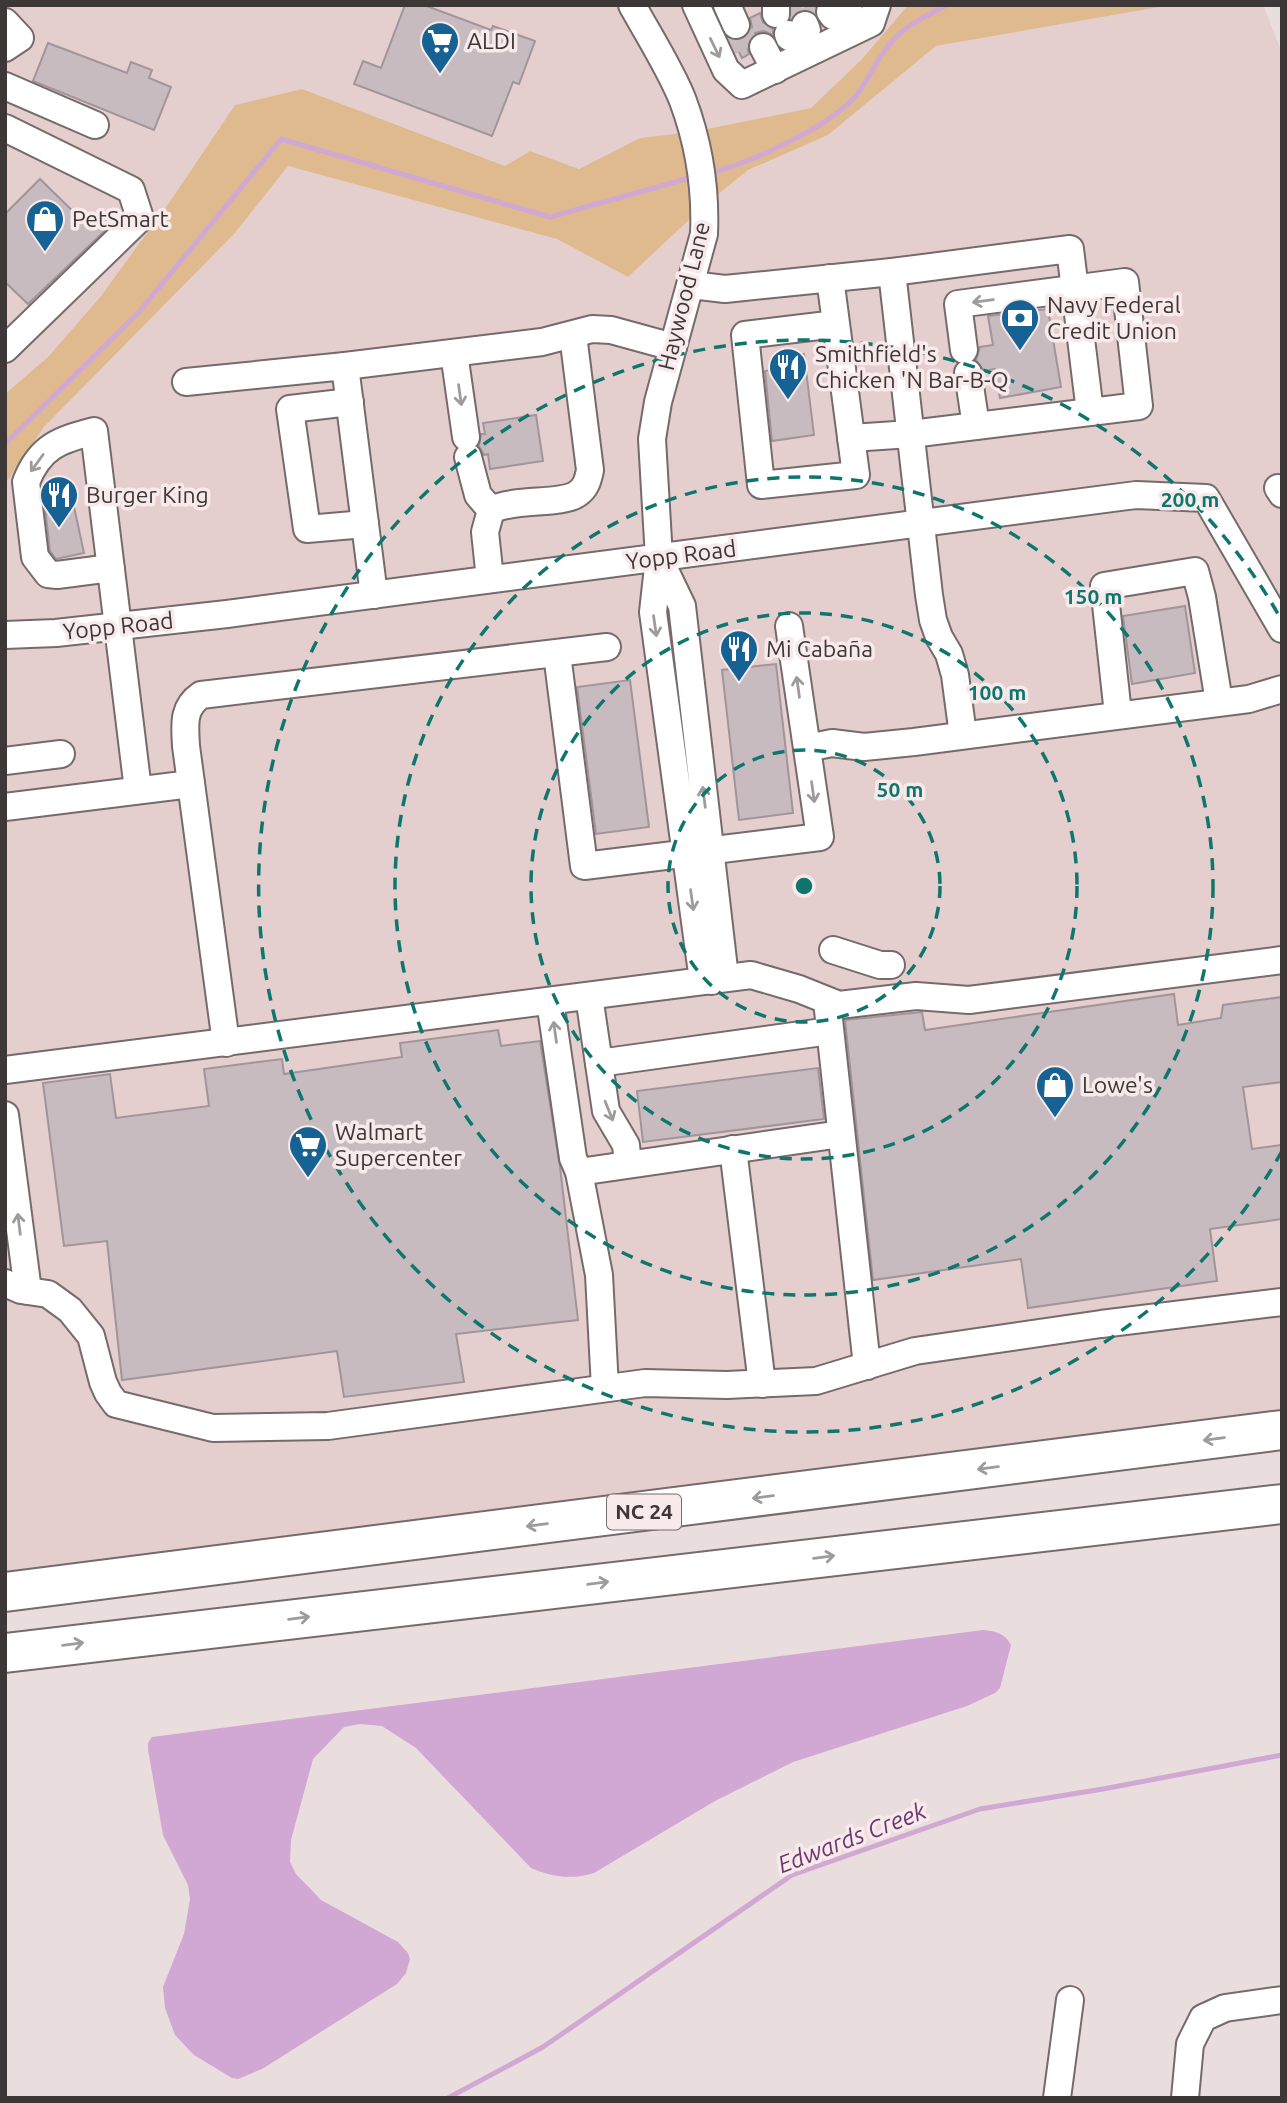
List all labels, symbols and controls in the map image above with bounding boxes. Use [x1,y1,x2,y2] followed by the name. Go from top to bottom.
[419,20,461,75] supermarket icon: ALDI
[467,28,516,53] place label: ALDI
[709,37,722,58] one-way arrow
[24,198,66,253] shop icon: PetSmart
[72,206,169,231] place label: PetSmart
[653,219,714,373] street label: Haywood Lane
[1047,292,1181,343] place label: Navy Federal Credit Union
[972,294,995,307] one-way arrow
[999,297,1041,352] bank icon: Navy Federal Credit Union
[815,341,1009,392] place label: Smithfield's Chicken 'N Bar-B-Q
[767,346,809,401] restaurant icon: Smithfield's Chicken 'N Bar-B-Q
[454,383,467,406] one-way arrow
[30,453,45,472] one-way arrow
[38,474,80,529] restaurant icon: Burger King
[86,482,209,507] place label: Burger King
[1161,487,1219,511] text: 200 m
[624,535,738,574] street label: Yopp Road
[1064,584,1122,608] text: 150 m
[61,607,174,644] street label: Yopp Road
[649,614,662,637] one-way arrow
[718,628,760,683] restaurant icon: Mi Cabaña
[766,636,873,661] place label: Mi Cabaña
[791,676,804,699] one-way arrow
[968,680,1026,704] text: 100 m
[877,777,923,801] text: 50 m
[807,780,820,803] one-way arrow
[698,786,711,809] one-way arrow
[792,874,816,898] centre of rings
[685,888,698,911] one-way arrow
[548,1021,561,1044] one-way arrow
[1034,1064,1076,1119] shop icon: Lowe's
[1082,1072,1153,1097] place label: Lowe's
[603,1100,616,1121] one-way arrow
[335,1119,462,1170] place label: Walmart Supercenter
[287,1124,329,1179] supermarket icon: Walmart Supercenter
[13,1213,26,1235] one-way arrow
[1203,1433,1226,1446] one-way arrow
[978,1462,1000,1475] one-way arrow
[752,1490,775,1503] one-way arrow
[607,1494,681,1530] road number: NC 24
[526,1519,549,1532] one-way arrow
[812,1551,835,1564] one-way arrow
[586,1577,609,1590] one-way arrow
[287,1611,310,1624] one-way arrow
[61,1638,84,1651] one-way arrow
[774,1797,930,1878] water label: Edwards Creek

